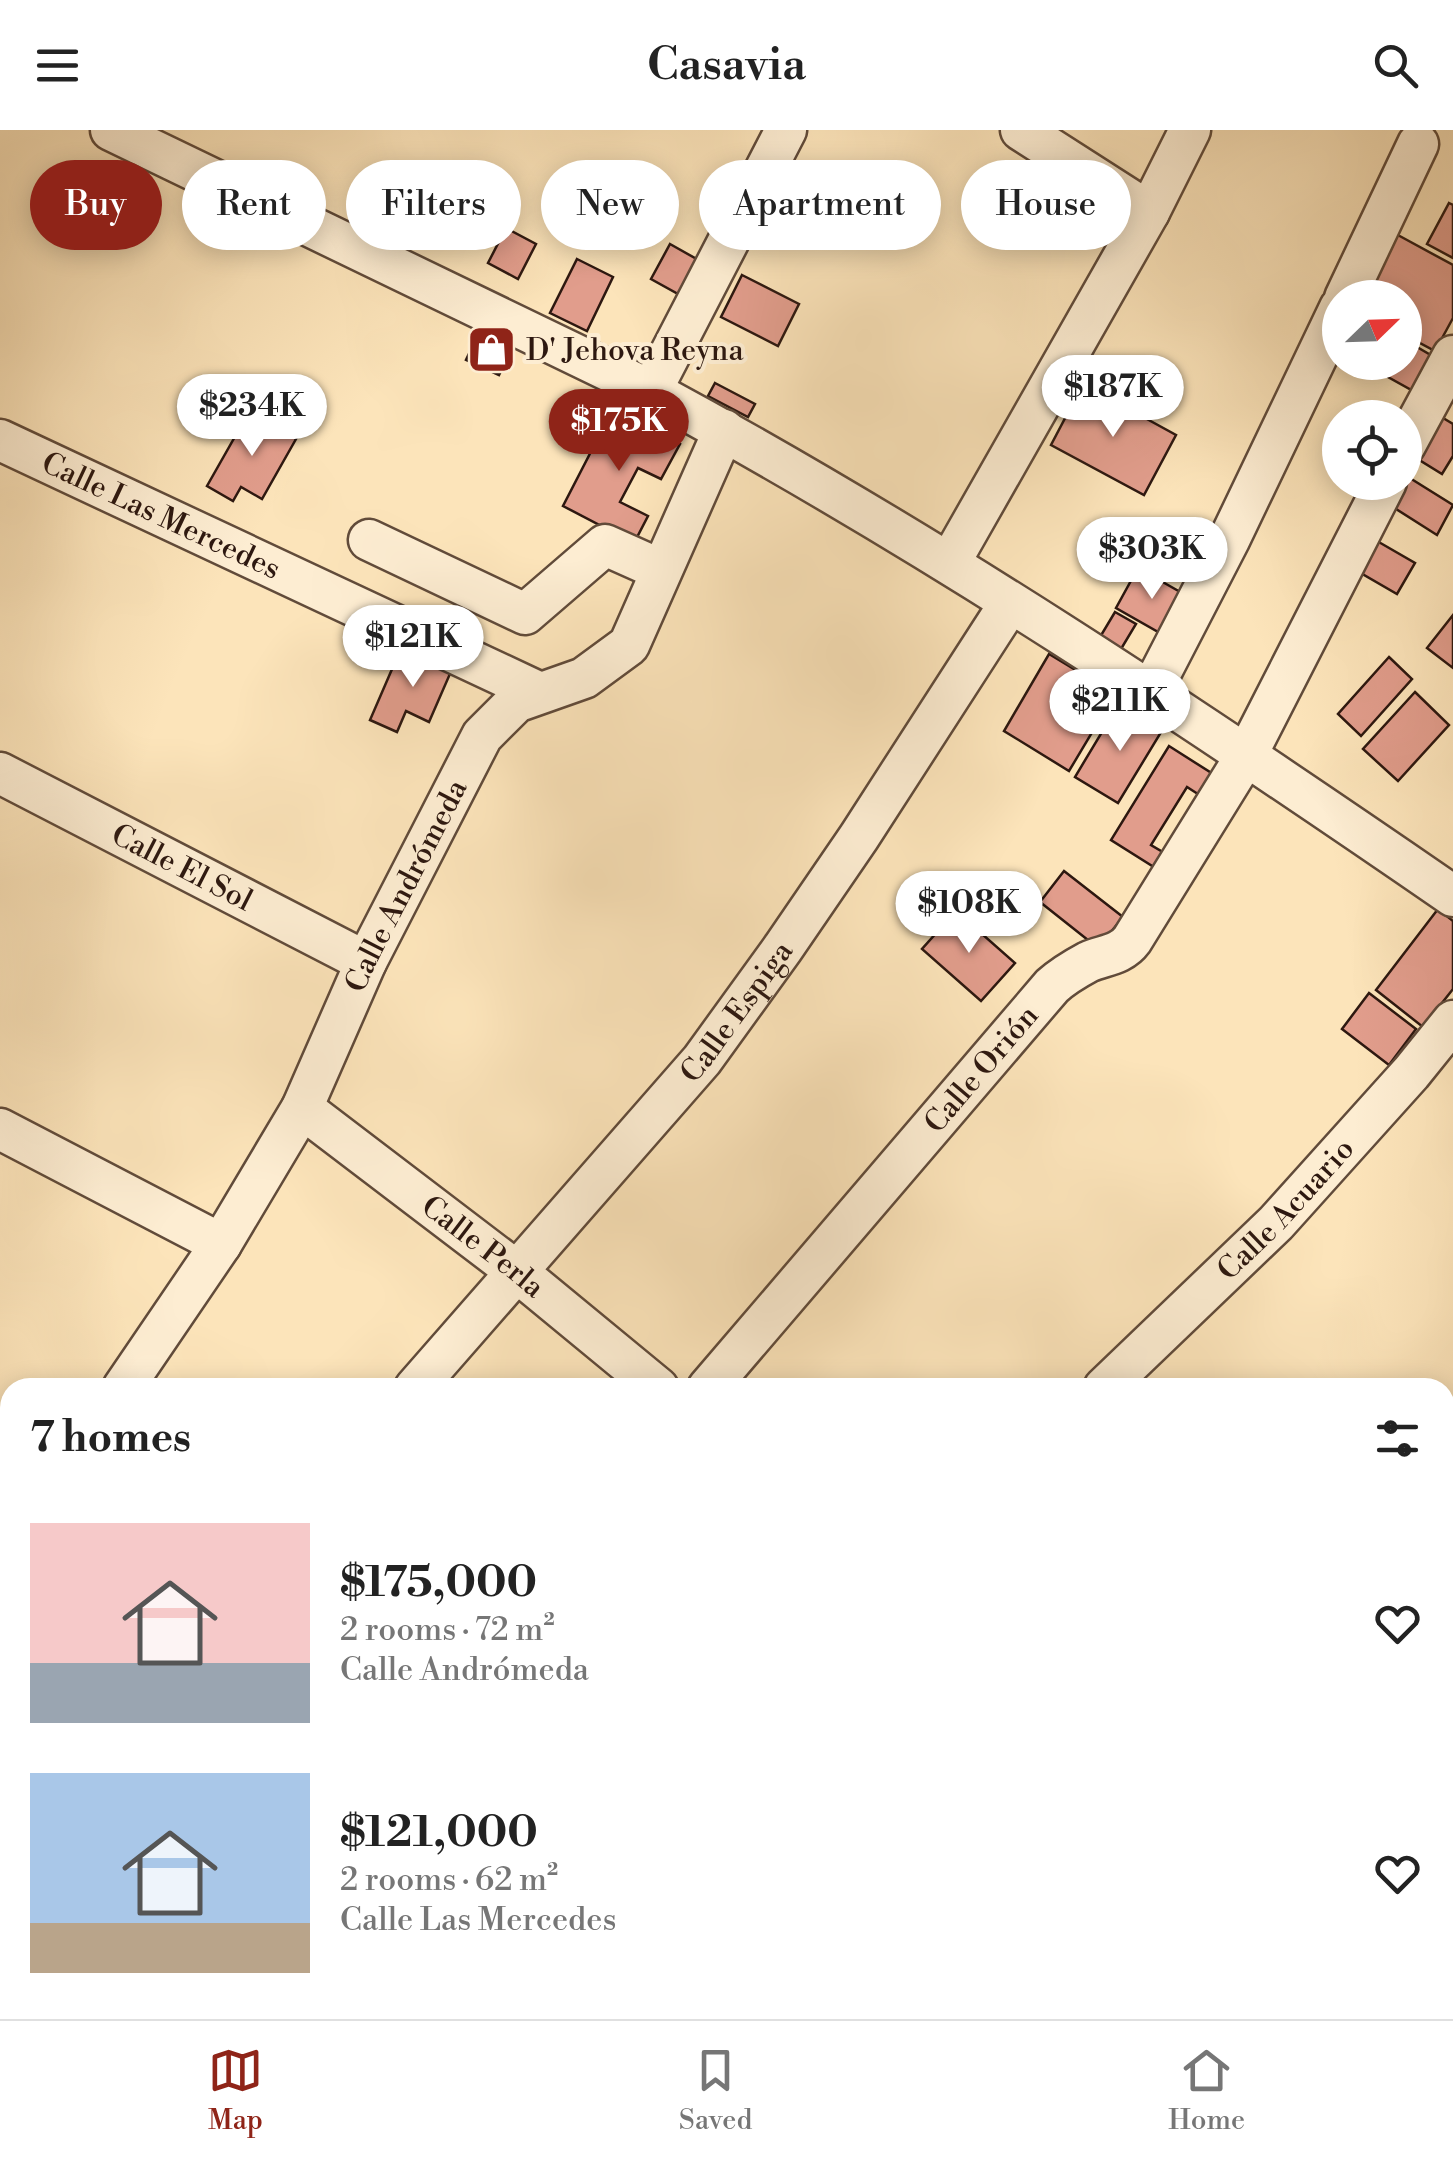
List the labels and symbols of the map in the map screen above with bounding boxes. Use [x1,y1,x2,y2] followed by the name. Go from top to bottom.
[1322,280,1422,380] north arrow
[465,324,517,376] shop icon: D' Jehova Reyna
[526,332,744,370] place label: D' Jehova Reyna
[1043,355,1183,440] pin: $187K
[182,374,322,459] pin: $234K
[549,389,689,474] pin: $175K
[35,444,286,589] street label: Calle Las Mercedes
[1082,517,1222,602] pin: $303K
[343,605,483,690] pin: $121K
[1050,669,1190,754] pin: $211K
[337,773,477,998] street label: Calle Andrómeda
[105,816,259,920] street label: Calle El Sol
[899,871,1039,956] pin: $108K
[672,933,802,1091] street label: Calle Espiga
[916,998,1047,1141] street label: Calle Orión
[1210,1131,1363,1289] street label: Calle Acuario
[413,1188,552,1307] street label: Calle Perla

